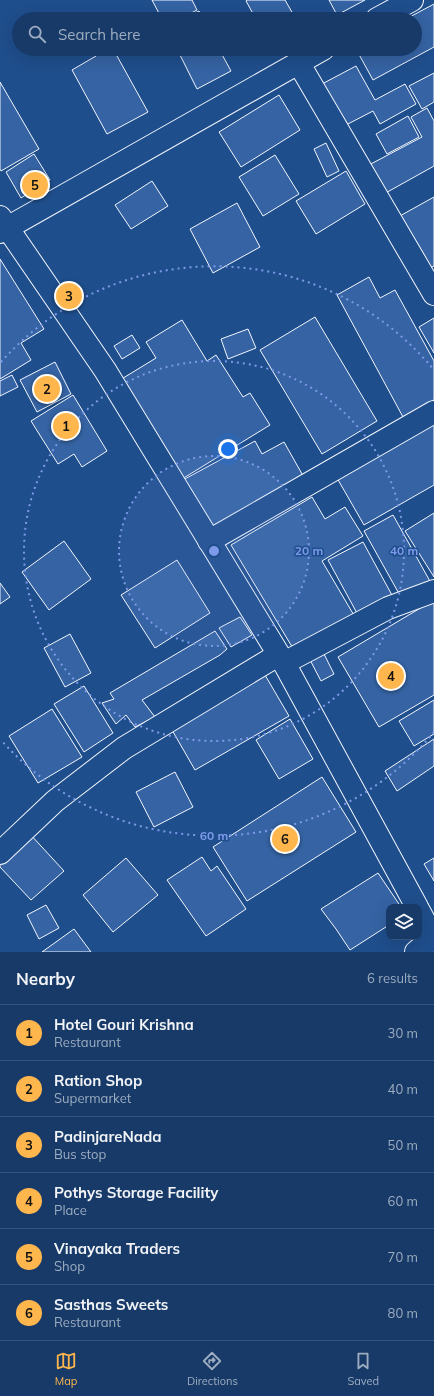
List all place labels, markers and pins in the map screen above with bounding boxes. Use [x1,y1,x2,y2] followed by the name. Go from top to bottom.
[22,170,48,200] pin: 5
[56,281,82,311] pin: 3
[34,374,60,404] pin: 2
[53,411,79,441] pin: 1
[207,544,221,558] centre of rings
[378,661,404,691] pin: 4
[272,824,298,854] pin: 6

